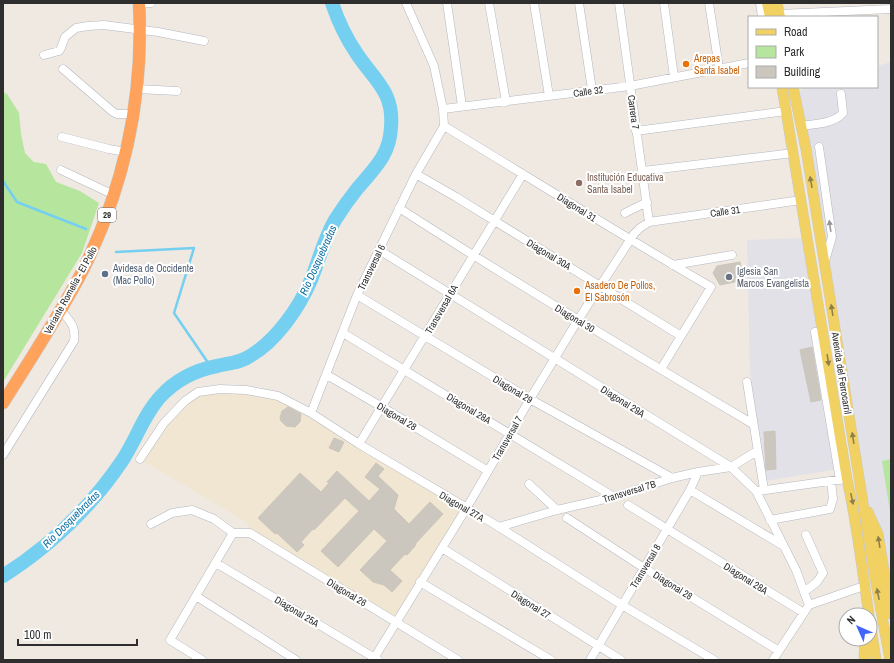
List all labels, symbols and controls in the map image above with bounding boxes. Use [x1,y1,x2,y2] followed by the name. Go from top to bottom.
[748,16,878,88] legend
[784,24,808,40] text: Road
[784,44,804,60] text: Park
[693,52,740,77] place label: Arepas Santa Isabel
[681,59,691,69] marker: Arepas Santa Isabel
[784,64,821,80] text: Building
[572,83,604,100] street label: Calle 32
[625,94,642,131] street label: Carrera 7
[587,171,664,196] place label: Institución Educativa Santa Isabel
[808,175,814,188] one-way arrow
[574,178,584,188] marker: Institución Educativa Santa Isabel
[555,190,599,225] street label: Diagonal 31
[709,203,741,220] street label: Calle 31
[98,208,116,222] road number: 29
[827,220,833,232] one-way arrow
[296,222,340,297] water label: Río Dosquebradas
[524,236,574,273] street label: Diagonal 30A
[355,242,388,292] street label: Transversal 6
[41,244,100,336] street label: Variante Romelia - El Pollo
[112,262,194,287] place label: Avidesa de Occidente (Mac Pollo)
[737,265,809,290] place label: Iglesia San Marcos Evangelista
[100,269,110,279] marker: Avidesa de Occidente (Mac Pollo)
[724,272,734,282] marker: Iglesia San Marcos Evangelista
[584,279,655,304] place label: Asadero De Pollos, El Sabrosón
[422,282,461,336] street label: Transversal 6A
[572,286,582,296] marker: Asadero De Pollos, El Sabrosón
[552,301,597,336] street label: Diagonal 30
[829,304,835,316] one-way arrow
[828,330,854,415] street label: Avenida del Ferrocarril
[825,354,831,366] one-way arrow
[490,372,535,407] street label: Diagonal 29
[598,383,648,420] street label: Diagonal 29A
[444,390,494,427] street label: Diagonal 28A
[374,399,419,434] street label: Diagonal 28
[489,413,526,463] street label: Transversal 7
[850,432,856,444] one-way arrow
[601,477,658,506] street label: Transversal 7B
[39,487,103,551] water label: Río Dosquebradas
[437,488,487,525] street label: Diagonal 27A
[849,493,855,506] one-way arrow
[876,536,882,548] one-way arrow
[627,541,664,591] street label: Transversal 8
[721,560,771,597] street label: Diagonal 28A
[651,568,695,603] street label: Diagonal 28
[324,575,369,610] street label: Diagonal 26
[509,587,553,622] street label: Diagonal 27
[875,588,881,600] one-way arrow
[272,593,322,630] street label: Diagonal 25A
[838,607,878,647] north arrow
[844,613,858,627] text: N
[18,621,137,647] scale bar
[24,627,51,643] text: 100 m

